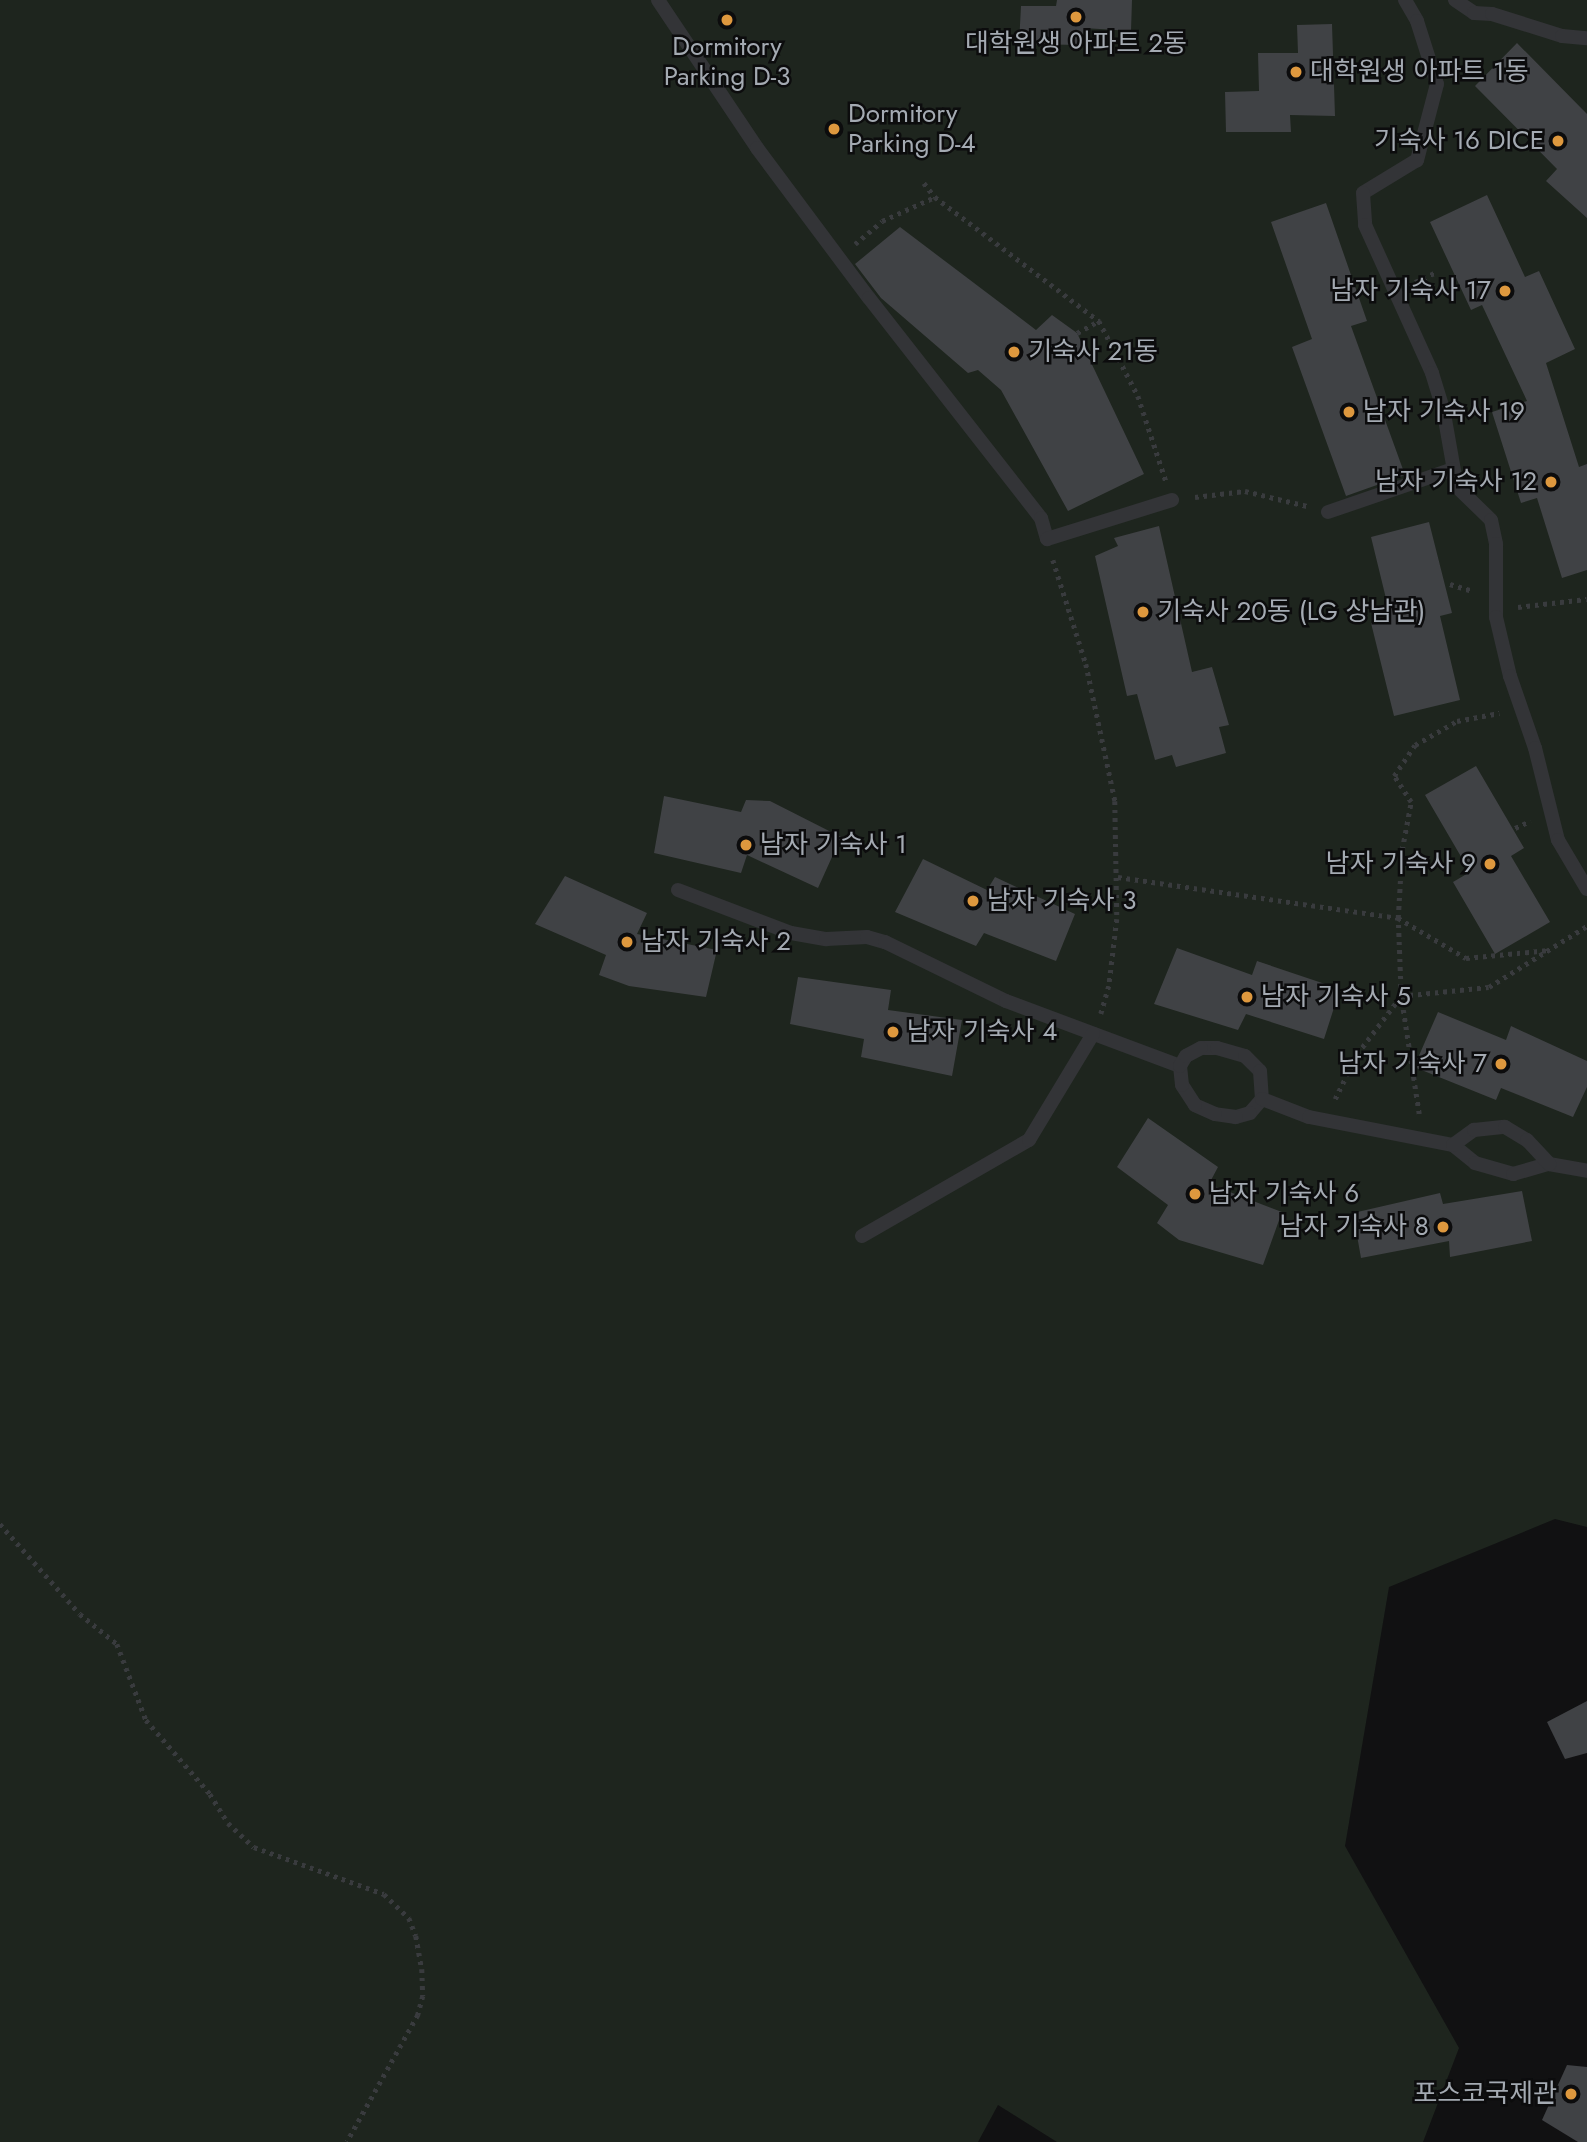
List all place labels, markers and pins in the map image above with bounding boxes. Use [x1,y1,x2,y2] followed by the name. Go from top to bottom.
[1068,9,1084,25] marker: 대학원생 아파트 2동
[719,12,735,28] marker: Dormitory Parking D-3
[965,28,1187,60] place label: 대학원생 아파트 2동
[664,31,790,92] place label: Dormitory Parking D-3
[1310,56,1529,88] place label: 대학원생 아파트 1동
[1288,64,1304,80] marker: 대학원생 아파트 1동
[848,98,976,160] place label: Dormitory Parking D-4
[826,121,842,137] marker: Dormitory Parking D-4
[1374,125,1544,157] place label: 기숙사 16 DICE
[1550,133,1566,149] marker: 기숙사 16 DICE
[1330,275,1491,307] place label: 남자 기숙사 17
[1497,283,1513,299] marker: 남자 기숙사 17
[1028,336,1158,368] place label: 기숙사 21동
[1006,344,1022,360] marker: 기숙사 21동
[1363,396,1525,428] place label: 남자 기숙사 19
[1341,404,1357,420] marker: 남자 기숙사 19
[1375,466,1537,498] place label: 남자 기숙사 12
[1543,474,1559,490] marker: 남자 기숙사 12
[1157,596,1425,628] place label: 기숙사 20동 (LG 상남관)
[1135,604,1151,620] marker: 기숙사 20동 (LG 상남관)
[760,829,907,861] place label: 남자 기숙사 1
[738,837,754,853] marker: 남자 기숙사 1
[1326,848,1476,880] place label: 남자 기숙사 9
[1482,856,1498,872] marker: 남자 기숙사 9
[987,885,1136,917] place label: 남자 기숙사 3
[965,893,981,909] marker: 남자 기숙사 3
[641,926,791,958] place label: 남자 기숙사 2
[619,934,635,950] marker: 남자 기숙사 2
[1261,981,1411,1013] place label: 남자 기숙사 5
[1239,989,1255,1005] marker: 남자 기숙사 5
[907,1016,1057,1048] place label: 남자 기숙사 4
[885,1024,901,1040] marker: 남자 기숙사 4
[1338,1048,1487,1080] place label: 남자 기숙사 7
[1493,1056,1509,1072] marker: 남자 기숙사 7
[1209,1178,1359,1210] place label: 남자 기숙사 6
[1187,1186,1203,1202] marker: 남자 기숙사 6
[1280,1211,1429,1243] place label: 남자 기숙사 8
[1435,1219,1451,1235] marker: 남자 기숙사 8
[1413,2078,1557,2110] place label: 포스코국제관
[1563,2086,1579,2102] marker: 포스코국제관

